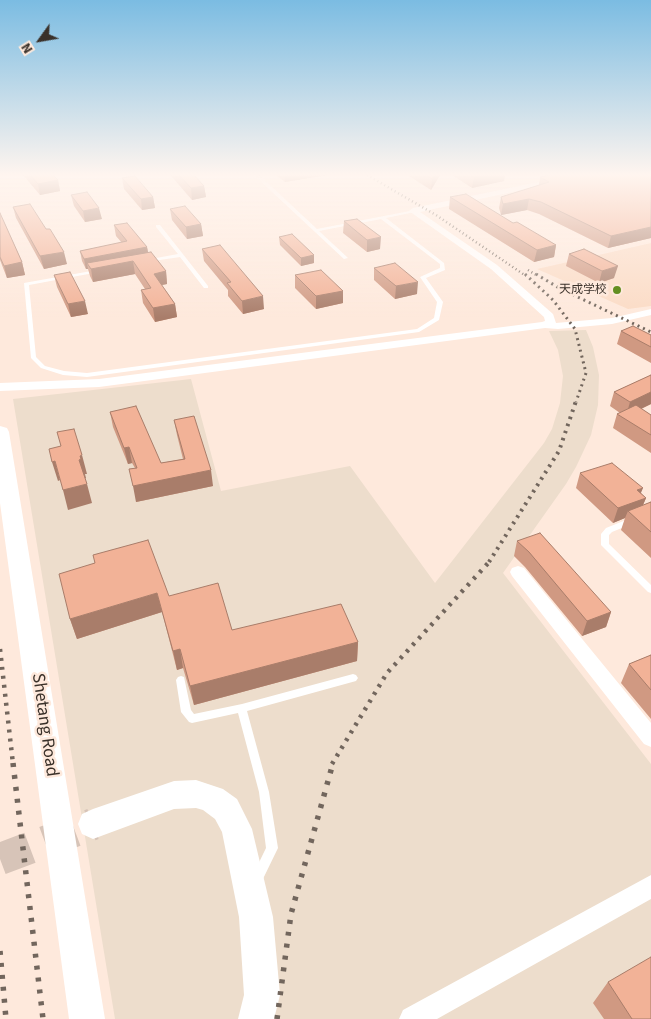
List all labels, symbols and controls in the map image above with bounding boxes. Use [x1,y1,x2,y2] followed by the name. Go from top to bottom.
[15,15,65,65] north arrow
[16,39,38,57] text: N
[559,283,607,297] place label: 天成学校
[611,284,623,296] marker: 天成学校
[26,672,62,778] street label: Shetang Road

